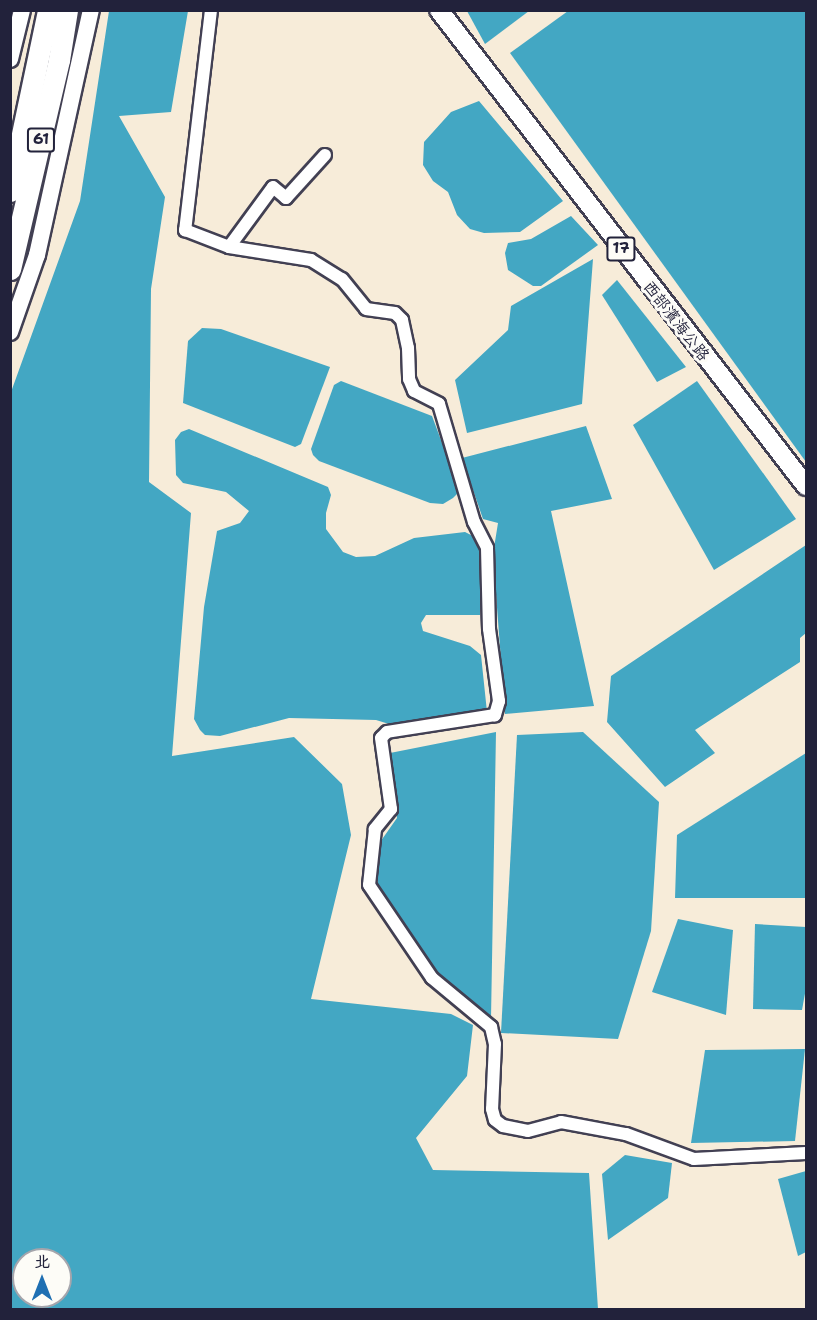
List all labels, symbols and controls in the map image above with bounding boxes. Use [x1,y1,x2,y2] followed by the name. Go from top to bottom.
[26,128,56,152] road number: 61
[606,237,636,261] road number: 17
[639,277,713,365] street label: 西部濱海公路
[12,1248,72,1308] north arrow
[34,1251,50,1272] text: 北

